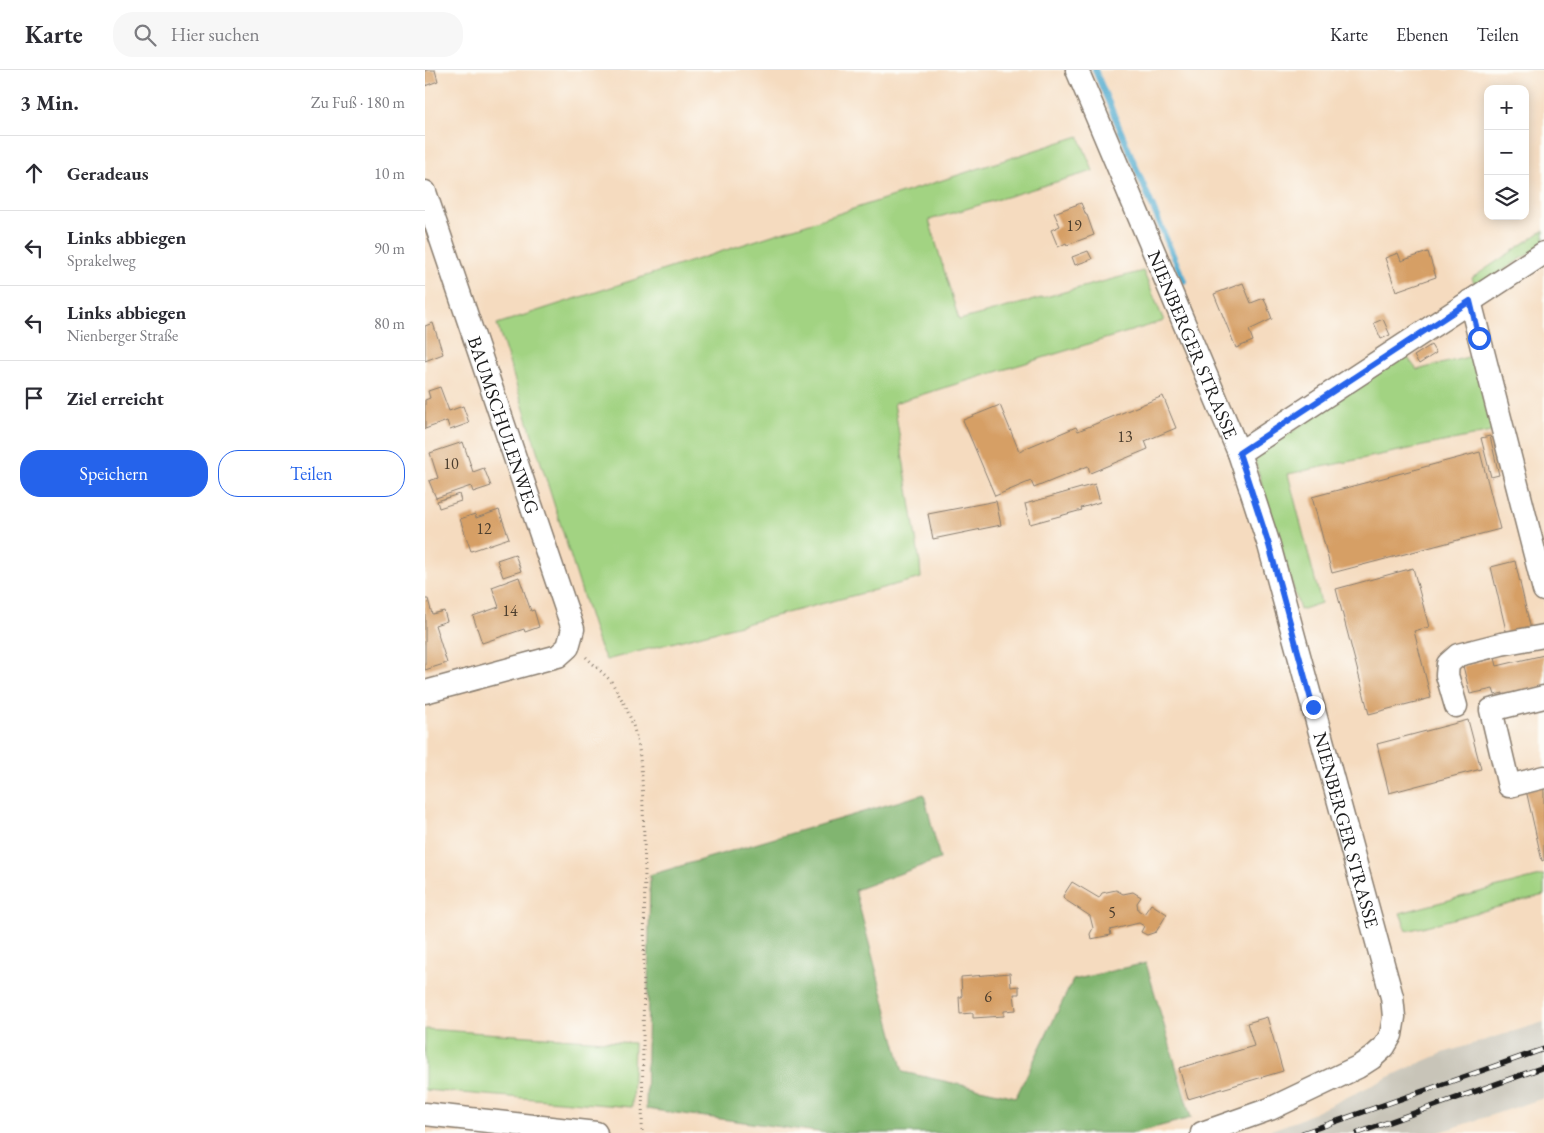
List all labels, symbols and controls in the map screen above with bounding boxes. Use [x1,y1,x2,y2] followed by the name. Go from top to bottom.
[113,12,463,57] search box
[25,19,83,50] text: Karte
[131,21,159,49] icon: search
[171,22,260,47] text: Hier suchen
[1330,23,1368,46] text: Karte
[1396,23,1449,46] text: Ebenen
[1477,23,1519,46] text: Teilen
[1484,85,1529,220] map controls
[1484,85,1529,130] button: +
[20,89,79,116] text: 3 Min.
[311,92,405,113] text: Zu Fuß · 180 m
[1484,130,1529,175] button: −
[20,159,48,187] icon: ahead
[67,161,149,186] text: Geradeaus
[374,163,405,184] text: 10 m
[1484,175,1529,220] button: layers
[1066,215,1082,236] house number: 19
[67,225,186,250] text: Links abbiegen
[20,234,48,262] icon: left
[374,238,405,259] text: 90 m
[1142,246,1244,443] street label: NIENBERGER STRASSE
[67,250,136,271] text: Sprakelweg
[67,300,186,325] text: Links abbiegen
[20,309,48,337] icon: left
[374,313,405,334] text: 80 m
[67,325,178,346] text: Nienberger Straße
[1468,327,1491,350] route start
[462,333,546,517] street label: BAUMSCHULENWEG
[20,384,48,412] icon: arrive
[67,386,164,411] text: Ziel erreicht
[1117,426,1133,447] house number: 13
[20,450,208,497] button: Speichern
[218,450,405,497] button: Teilen
[443,453,459,474] house number: 10
[476,518,492,539] house number: 12
[502,600,518,621] house number: 14
[1302,696,1325,719] route end
[1308,729,1385,931] street label: NIENBERGER STRASSE
[1108,902,1116,923] house number: 5
[984,986,992,1007] house number: 6

